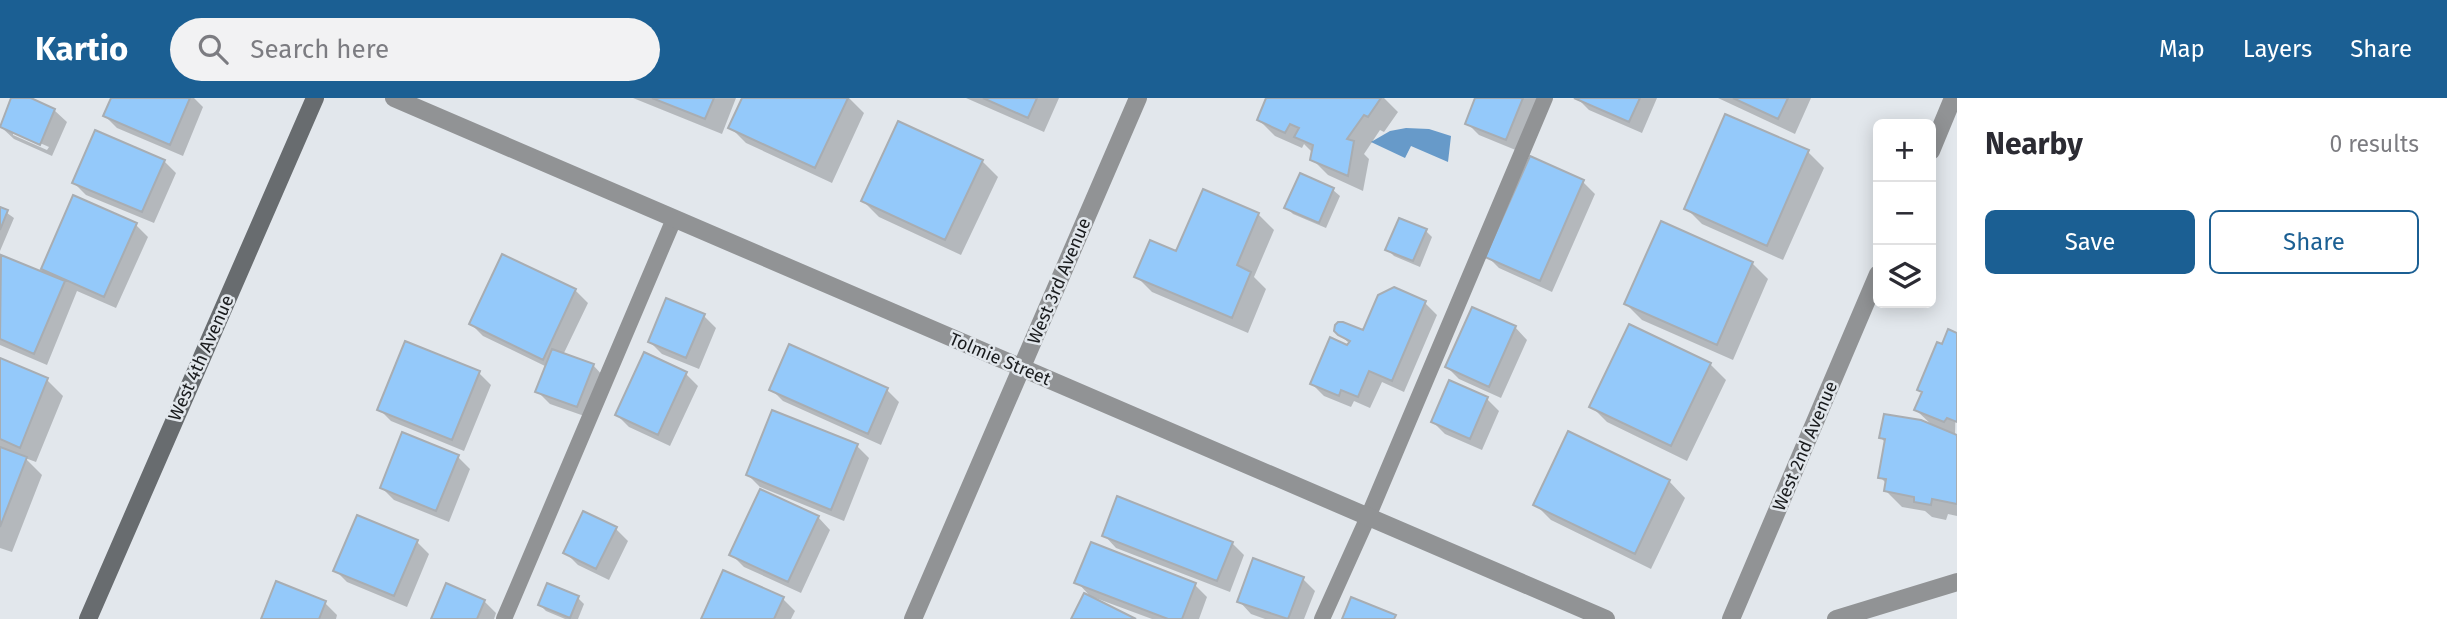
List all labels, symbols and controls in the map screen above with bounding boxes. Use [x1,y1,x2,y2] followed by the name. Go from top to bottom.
[170,18,660,81] search box
[35,29,128,69] text: Kartio
[194,30,232,68] icon: search
[250,34,389,65] text: Search here
[2159,35,2205,63] text: Map
[2243,35,2312,63] text: Layers
[2350,35,2412,63] text: Share
[1873,119,1936,308] map controls
[1873,119,1936,182] button: +
[1985,126,2083,162] text: Nearby
[2329,130,2419,158] text: 0 results
[1873,182,1936,245] button: −
[1985,210,2195,274] button: Save
[2209,210,2419,274] button: Share
[1023,215,1095,347] street label: West 3rd Avenue
[1873,245,1936,308] button: layers
[163,292,239,424] street label: West 4th Avenue
[946,328,1054,390] street label: Tolmie Street
[1768,378,1842,514] street label: West 2nd Avenue

